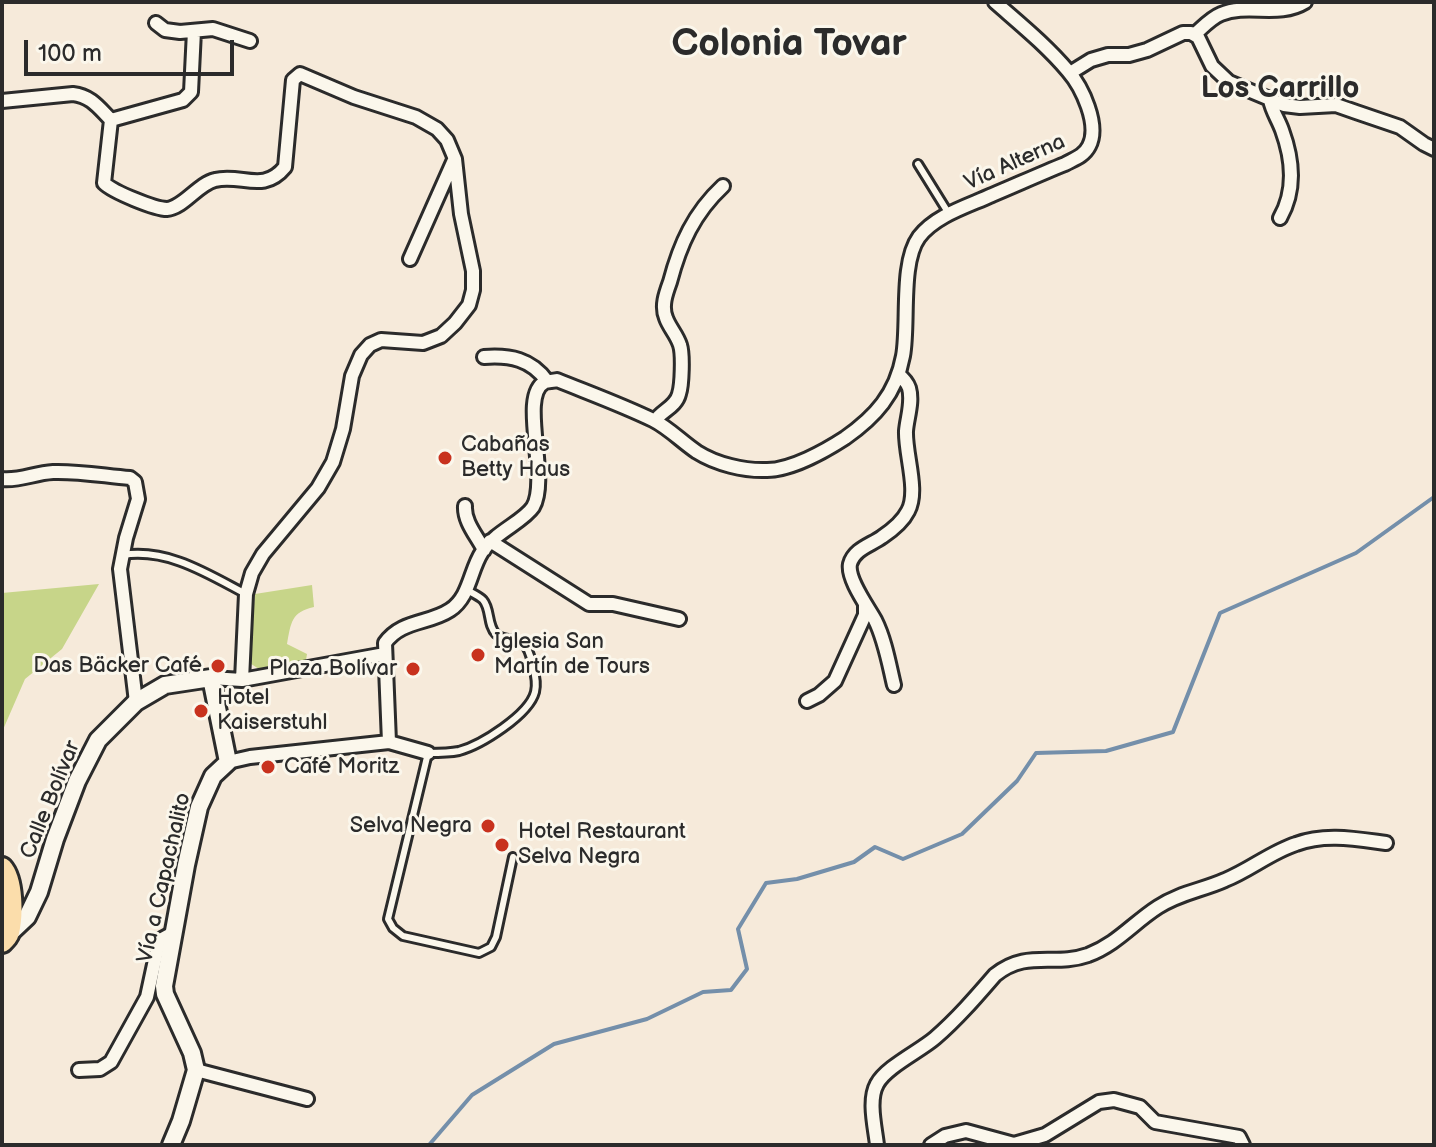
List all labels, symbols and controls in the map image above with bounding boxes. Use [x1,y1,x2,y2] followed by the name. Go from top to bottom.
[671,22,907,68] district label: Colonia Tovar
[28,24,238,74] scale bar
[38,39,102,68] text: 100 m
[1201,71,1359,107] district label: Los Carrillo
[961,129,1069,197] street label: Vía Alterna
[461,432,570,484] place label: Cabañas Betty Haus
[436,449,454,467] marker: Cabañas Betty Haus
[494,629,650,680] place label: Iglesia San Martín de Tours
[469,646,487,664] marker: Iglesia San Martín de Tours
[33,653,202,679] place label: Das Bäcker Café
[269,656,397,682] place label: Plaza Bolívar
[209,657,227,675] marker: Das Bäcker Café
[404,660,422,678] marker: Plaza Bolívar
[217,685,327,736] place label: Hotel Kaiserstuhl
[192,702,210,720] marker: Hotel Kaiserstuhl
[15,737,87,863] street label: Calle Bolívar
[284,754,399,780] place label: Café Moritz
[259,758,277,776] marker: Café Moritz
[133,790,197,966] street label: Vía a Capachalito
[350,813,472,839] place label: Selva Negra
[479,817,497,835] marker: Selva Negra
[518,819,686,870] place label: Hotel Restaurant Selva Negra
[493,836,511,854] marker: Hotel Restaurant Selva Negra

